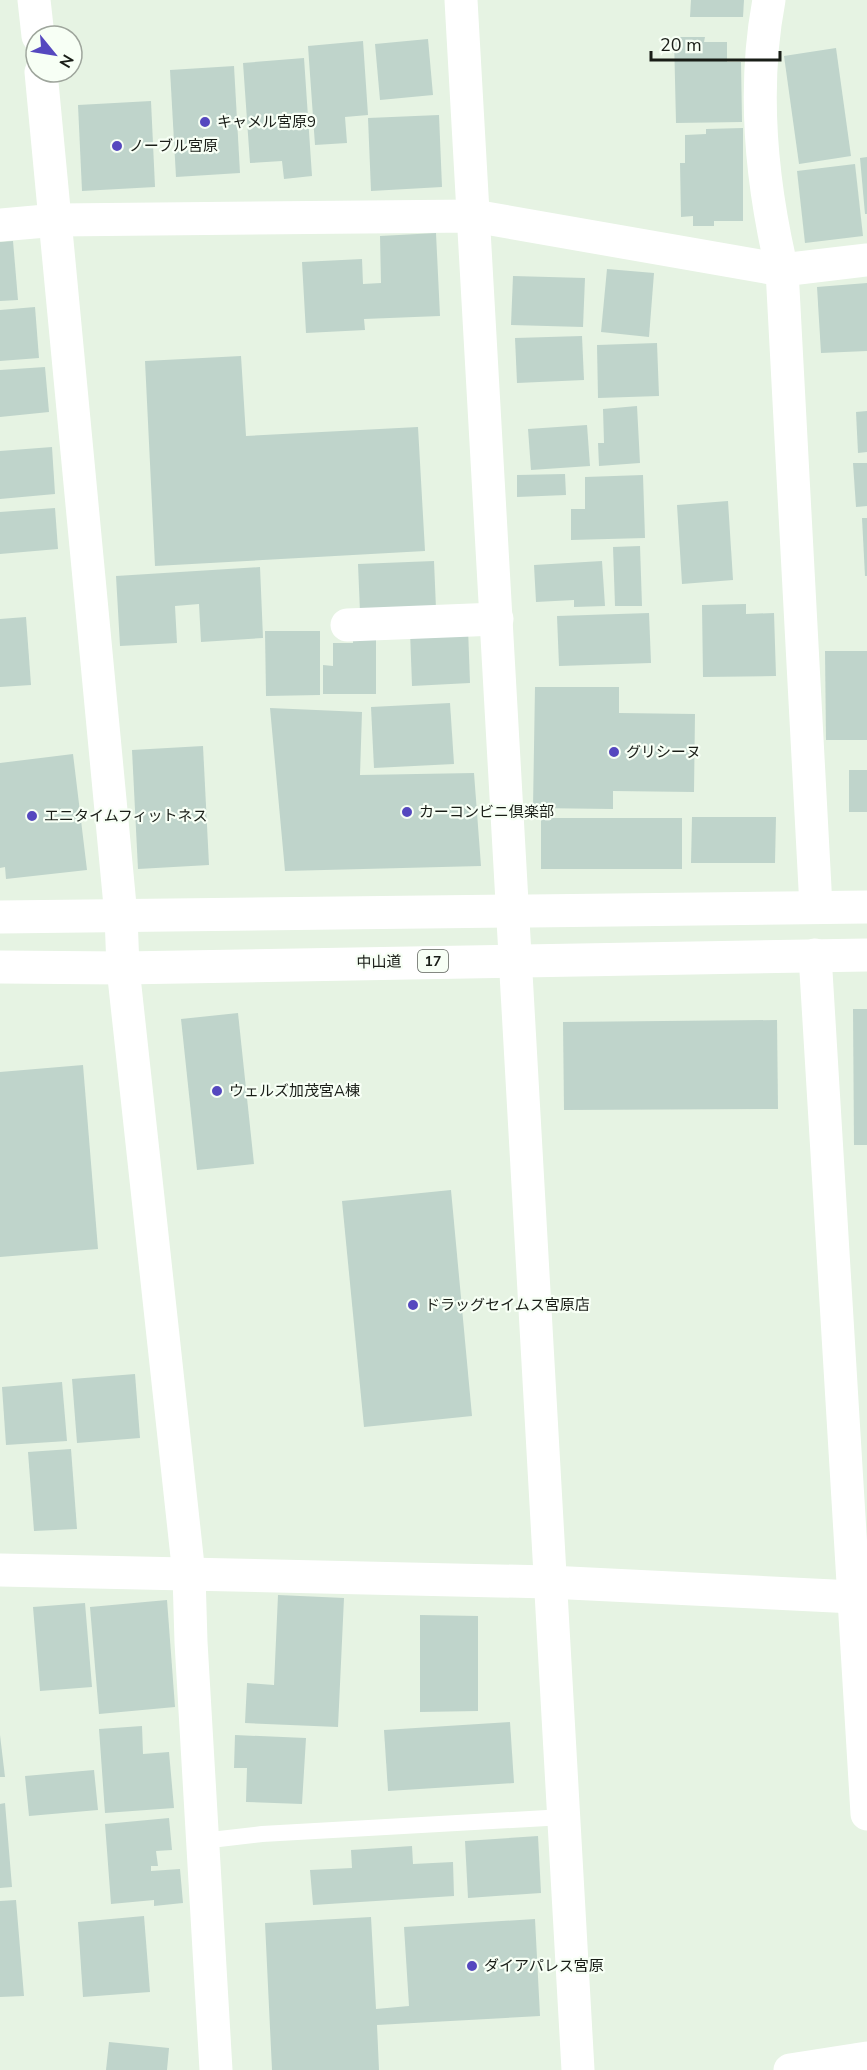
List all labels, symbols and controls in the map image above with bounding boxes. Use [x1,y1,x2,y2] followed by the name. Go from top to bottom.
[24,24,84,84] north arrow
[651,24,780,62] scale bar
[660,33,702,57] text: 20 m
[54,50,79,72] text: N
[217,112,316,132] place label: キャメル宮原9
[198,115,212,129] marker: キャメル宮原9
[129,136,218,156] place label: ノーブル宮原
[110,139,124,153] marker: ノーブル宮原
[626,742,701,762] place label: グリシーヌ
[607,745,621,759] marker: グリシーヌ
[419,802,554,822] place label: カーコンビニ倶楽部
[400,805,414,819] marker: カーコンビニ倶楽部
[44,806,208,826] place label: エニタイムフィットネス
[25,809,39,823] marker: エニタイムフィットネス
[418,950,448,972] road number: 17
[356,952,402,972] street label: 中山道
[229,1081,360,1101] place label: ウェルズ加茂宮A棟
[210,1084,224,1098] marker: ウェルズ加茂宮A棟
[425,1295,590,1315] place label: ドラッグセイムス宮原店
[406,1298,420,1312] marker: ドラッグセイムス宮原店
[484,1956,604,1976] place label: ダイアパレス宮原
[465,1959,479,1973] marker: ダイアパレス宮原

